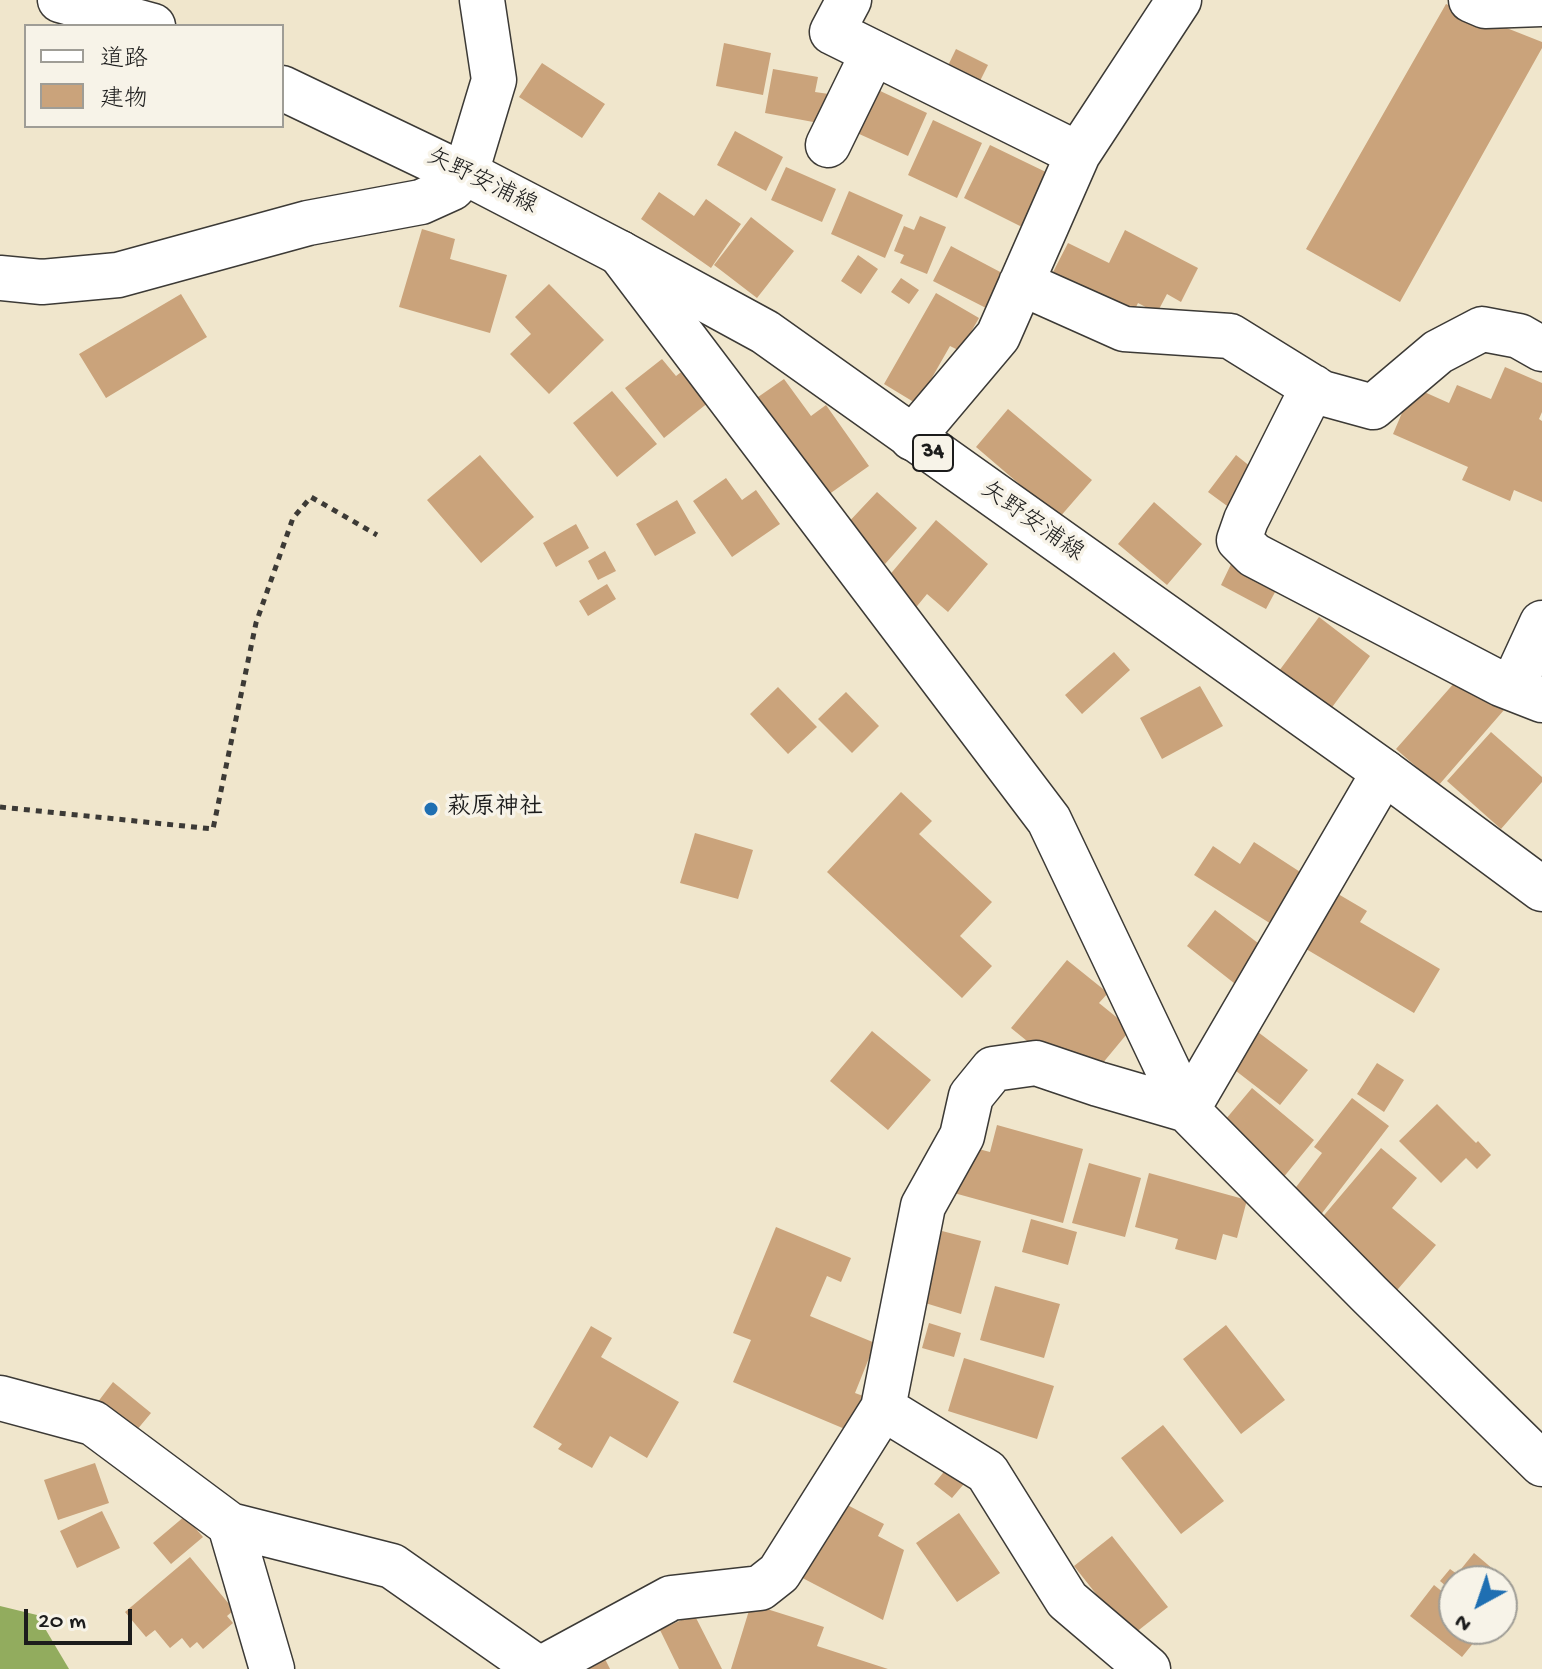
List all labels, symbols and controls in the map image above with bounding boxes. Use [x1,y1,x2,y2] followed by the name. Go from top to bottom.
[24,24,284,128] legend
[100,46,148,75] text: 道路
[100,86,148,115] text: 建物
[421,144,541,222] street label: 矢野安浦線
[913,435,953,471] road number: 34
[974,477,1088,569] street label: 矢野安浦線
[447,795,543,823] place label: 萩原神社
[422,800,440,818] marker: 萩原神社
[1438,1565,1518,1645] north arrow
[28,1593,136,1643] scale bar
[1450,1607,1478,1636] text: N
[38,1608,86,1637] text: 20 m

